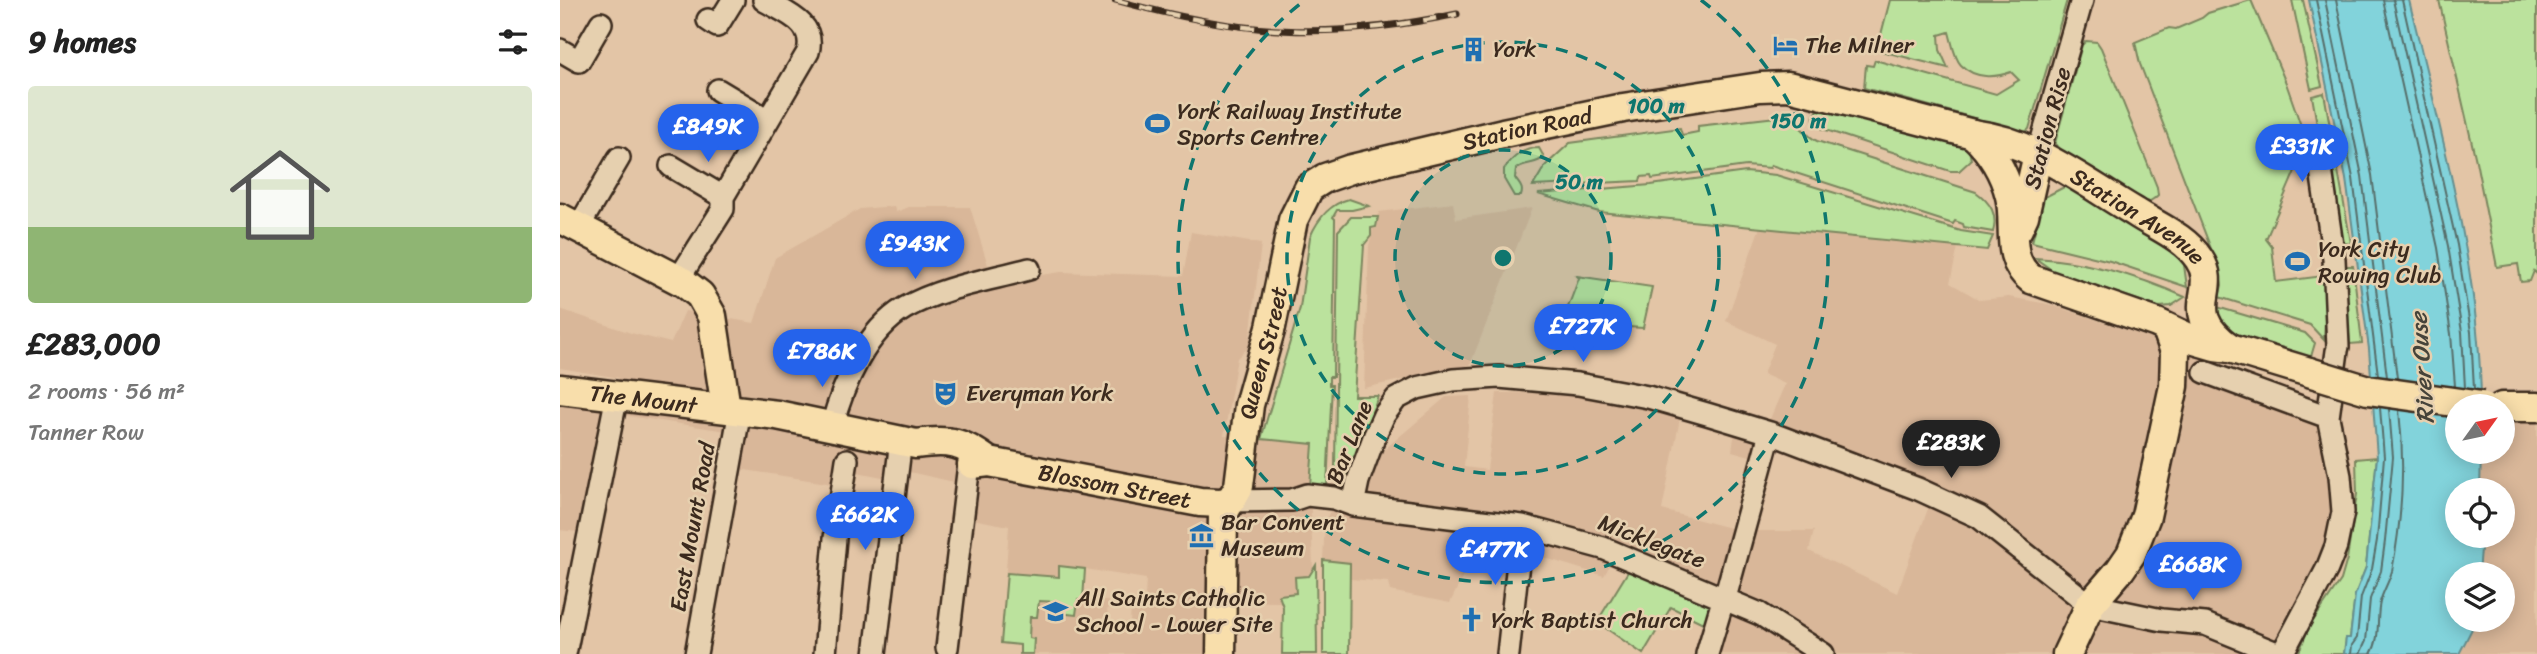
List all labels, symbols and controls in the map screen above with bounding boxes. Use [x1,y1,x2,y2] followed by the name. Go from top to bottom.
[28,15,136,69] text: 9 homes
[494,23,532,61] icon: filters
[1805,25,1915,66] place label: The Milner
[1493,29,1537,70] place label: York
[1771,31,1799,59] hotel icon: The Milner
[1459,35,1487,63] building icon: York
[2012,62,2084,194] street label: Station Rise
[1627,87,1685,125] text: 100 m
[1177,91,1402,158] place label: York Railway Institute Sports Centre
[1458,95,1598,163] street label: Station Road
[1770,102,1827,140] text: 150 m
[659,104,757,164] pin: £849K
[674,106,742,147] text: £849K
[1143,110,1171,138] sports icon: York Railway Institute Sports Centre
[2253,124,2351,184] pin: £331K
[2271,126,2333,167] text: £331K
[217,132,343,258] icon: home
[2062,156,2217,273] street label: Station Avenue
[1555,163,1604,201] text: 50 m
[866,222,964,281] pin: £943K
[881,223,949,264] text: £943K
[2318,229,2441,296] place label: York City Rowing Club
[1491,246,1515,270] centre of rings
[2284,248,2312,276] sports icon: York City Rowing Club
[1227,283,1300,421] street label: Queen Street
[1534,304,1632,364] pin: £727K
[1550,306,1616,347] text: £727K
[2397,308,2447,425] water label: River Ouse
[28,317,161,371] text: £283,000
[773,330,871,389] pin: £786K
[789,331,855,372] text: £786K
[28,371,185,412] text: 2 rooms · 56 m²
[587,373,701,426] street label: The Mount
[966,373,1114,414] place label: Everyman York
[932,379,960,407] theatre icon: Everyman York
[1314,394,1385,490] street label: Bar Lane
[2445,394,2515,464] north arrow
[2445,394,2515,632] map controls
[28,412,144,453] text: Tanner Row
[1902,420,2000,480] pin: £283K
[1918,422,1984,463] text: £283K
[657,437,728,615] street label: East Mount Road
[1035,452,1195,521] street label: Blossom Street
[2445,478,2515,548] button: locate
[816,492,914,552] pin: £662K
[832,494,898,535] text: £662K
[1221,502,1345,569] place label: Bar Convent Museum
[1592,502,1712,581] street label: Micklegate
[1187,521,1215,549] museum icon: Bar Convent Museum
[1446,528,1544,587] pin: £477K
[1462,529,1528,570] text: £477K
[2144,542,2242,602] pin: £668K
[2160,544,2226,585] text: £668K
[2445,562,2515,632] button: layers
[1075,578,1273,645] place label: All Saints Catholic School - Lower Site
[1042,597,1070,625] school or university icon: All Saints Catholic School - Lower Site
[1491,600,1693,641] place label: York Baptist Church
[1457,606,1485,634] church icon: York Baptist Church

